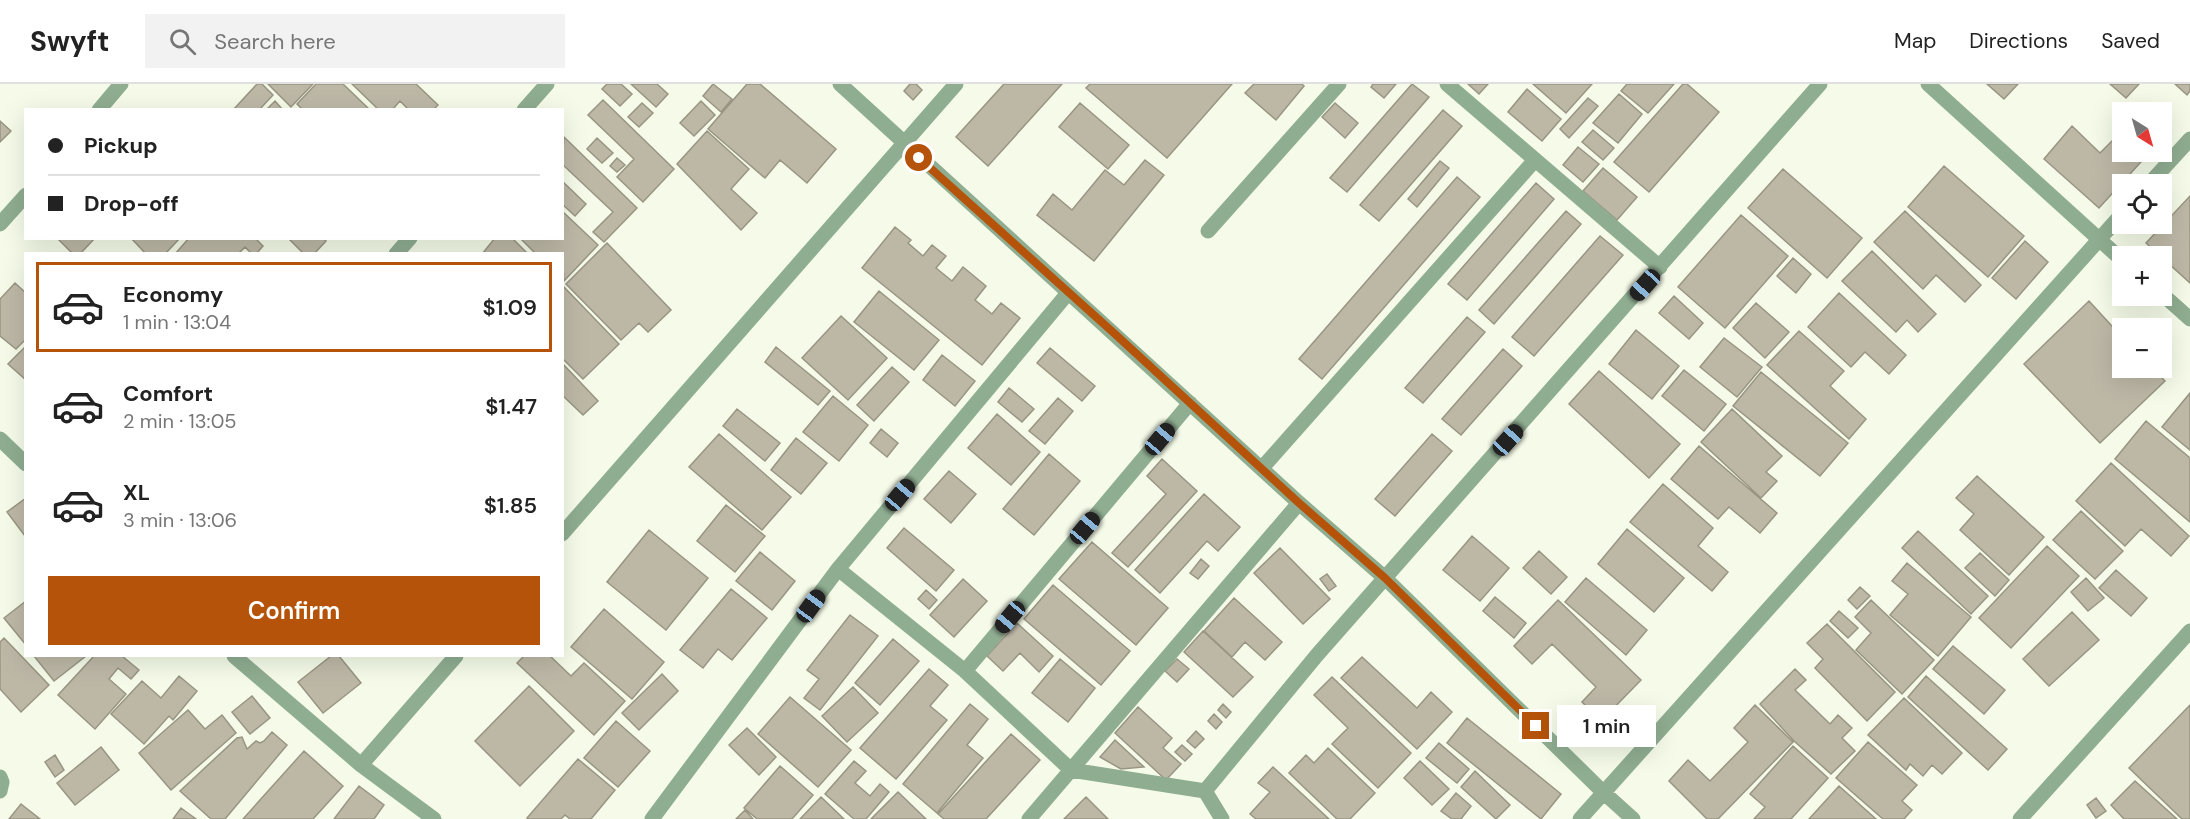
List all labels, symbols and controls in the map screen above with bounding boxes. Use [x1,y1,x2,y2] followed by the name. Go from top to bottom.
[145,14,565,68] search box
[30,23,109,60] text: Swyft
[166,25,199,58] icon: search
[214,27,336,56] text: Search here
[1894,27,1936,55] text: Map
[1969,27,2068,55] text: Directions
[2101,27,2160,55] text: Saved
[2112,102,2172,162] north arrow
[2112,102,2172,378] map controls
[84,131,158,160] text: Pickup
[905,144,932,171] route start
[2112,174,2172,234] button: locate
[84,189,179,218] text: Drop-off
[2112,246,2172,306] button: +
[1626,266,1664,304] car
[51,280,105,334] icon: car
[123,280,223,309] text: Economy
[483,293,537,322] text: $1.09
[123,309,231,335] text: 1 min · 13:04
[2112,318,2172,378] button: −
[51,379,105,433] icon: car
[123,379,213,408] text: Comfort
[485,392,537,421] text: $1.47
[123,408,237,434] text: 2 min · 13:05
[1142,419,1178,459] car
[1489,421,1527,459] car
[882,475,918,515] car
[51,478,105,532] icon: car
[123,478,150,507] text: XL
[484,491,537,520] text: $1.85
[123,507,237,533] text: 3 min · 13:06
[1067,508,1103,548] car
[48,576,540,645] button: Confirm
[793,586,829,626] car
[992,597,1028,637] car
[1557,705,1656,747] callout: 1 min
[1522,712,1549,739] route end
[1583,713,1630,739] text: 1 min

